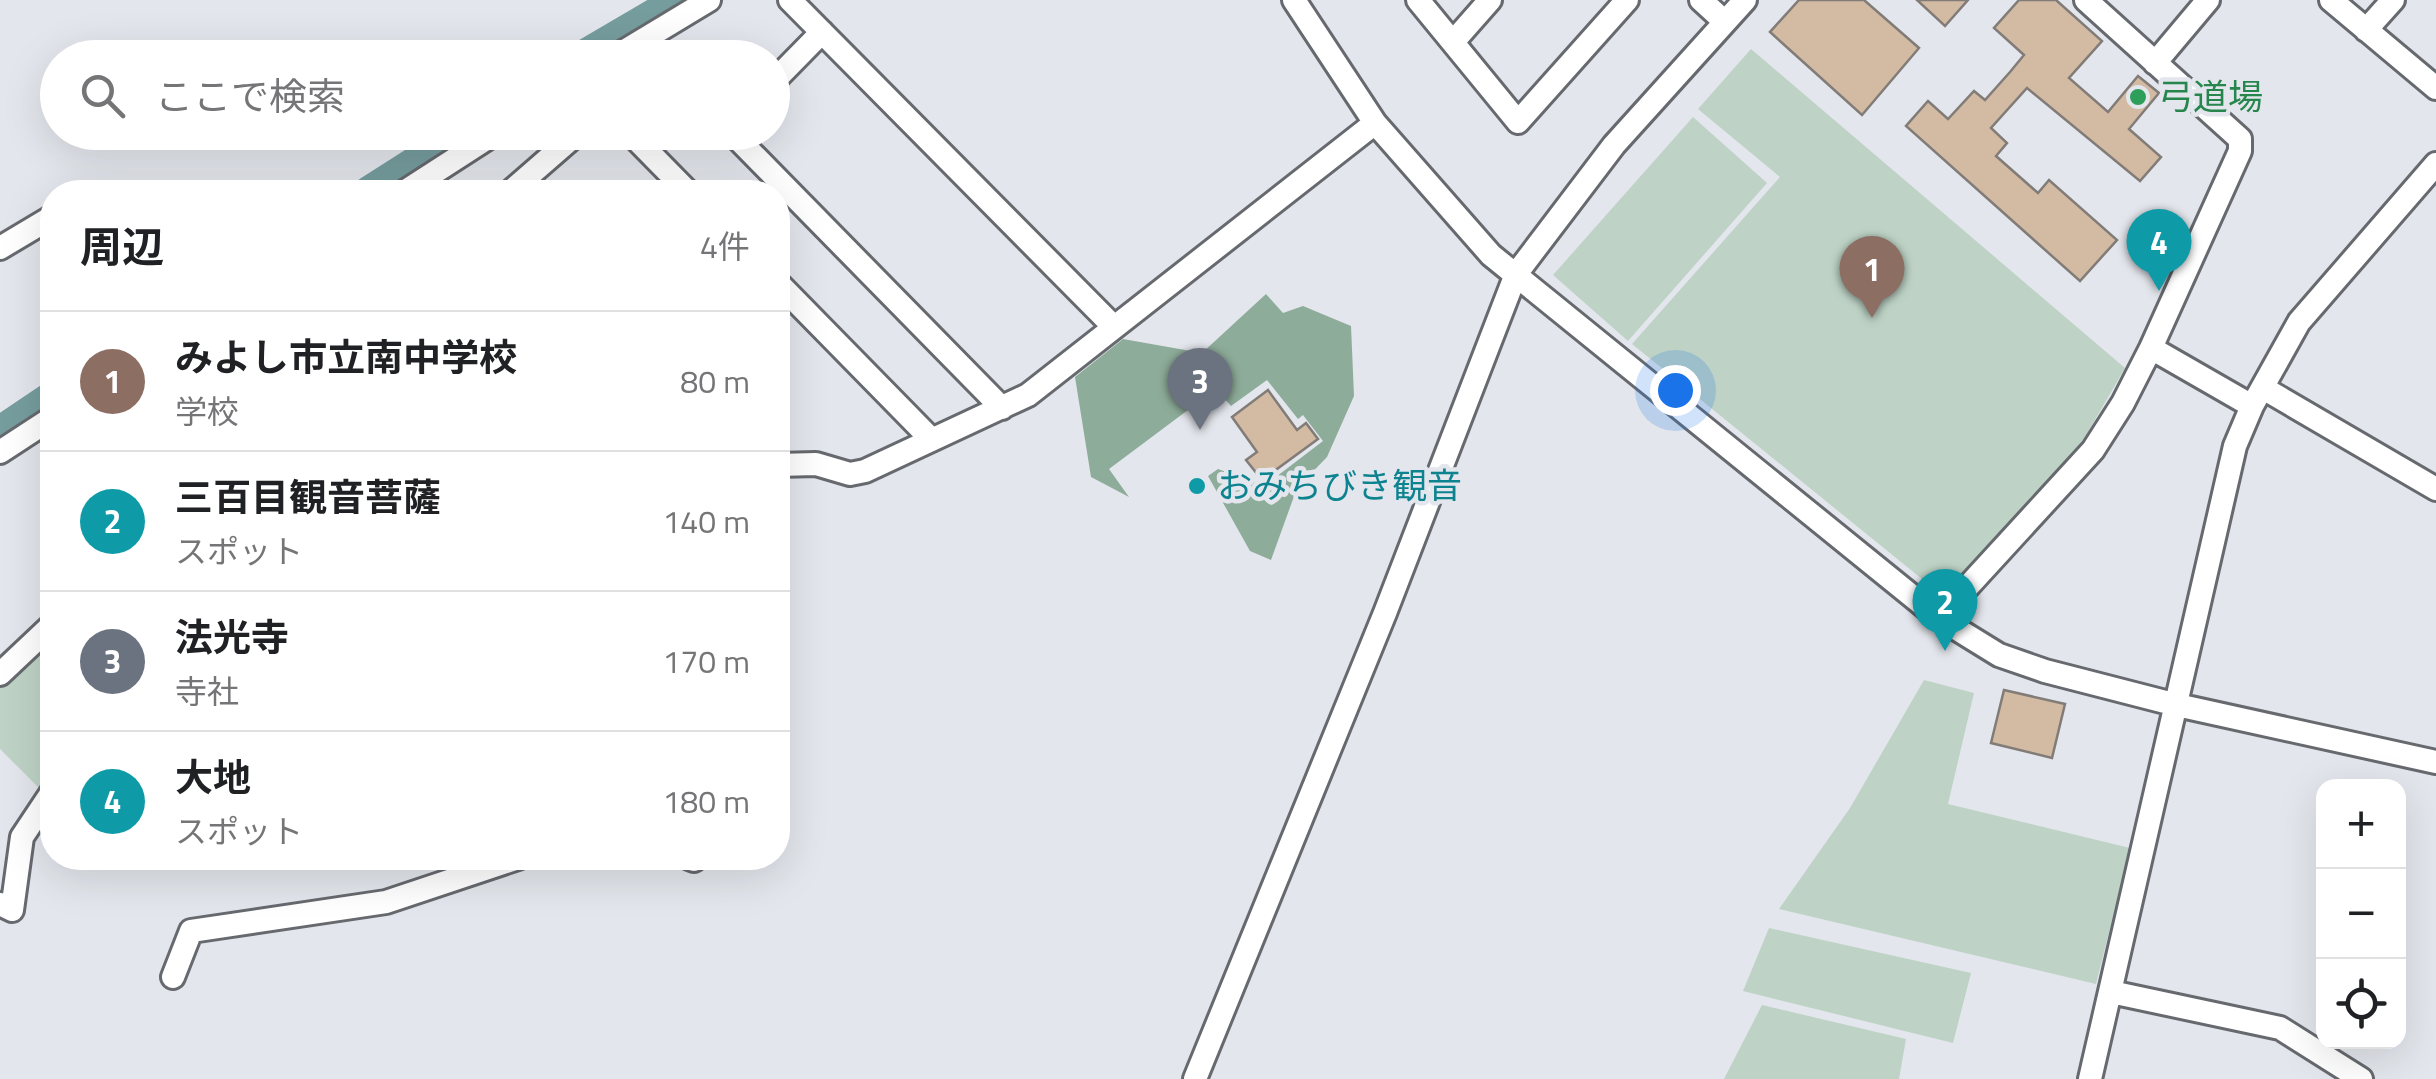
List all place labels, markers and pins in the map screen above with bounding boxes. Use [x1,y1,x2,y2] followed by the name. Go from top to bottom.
[2158,69,2263,123] place label: 弓道場
[2127,86,2149,108] marker: 弓道場
[2126,208,2192,291] pin: 4
[1840,236,1904,318] pin: 1
[1168,348,1232,430] pin: 3
[1217,458,1462,512] place label: おみちびき観音
[1186,475,1208,497] marker: おみちびき観音
[1912,568,1978,651] pin: 2

